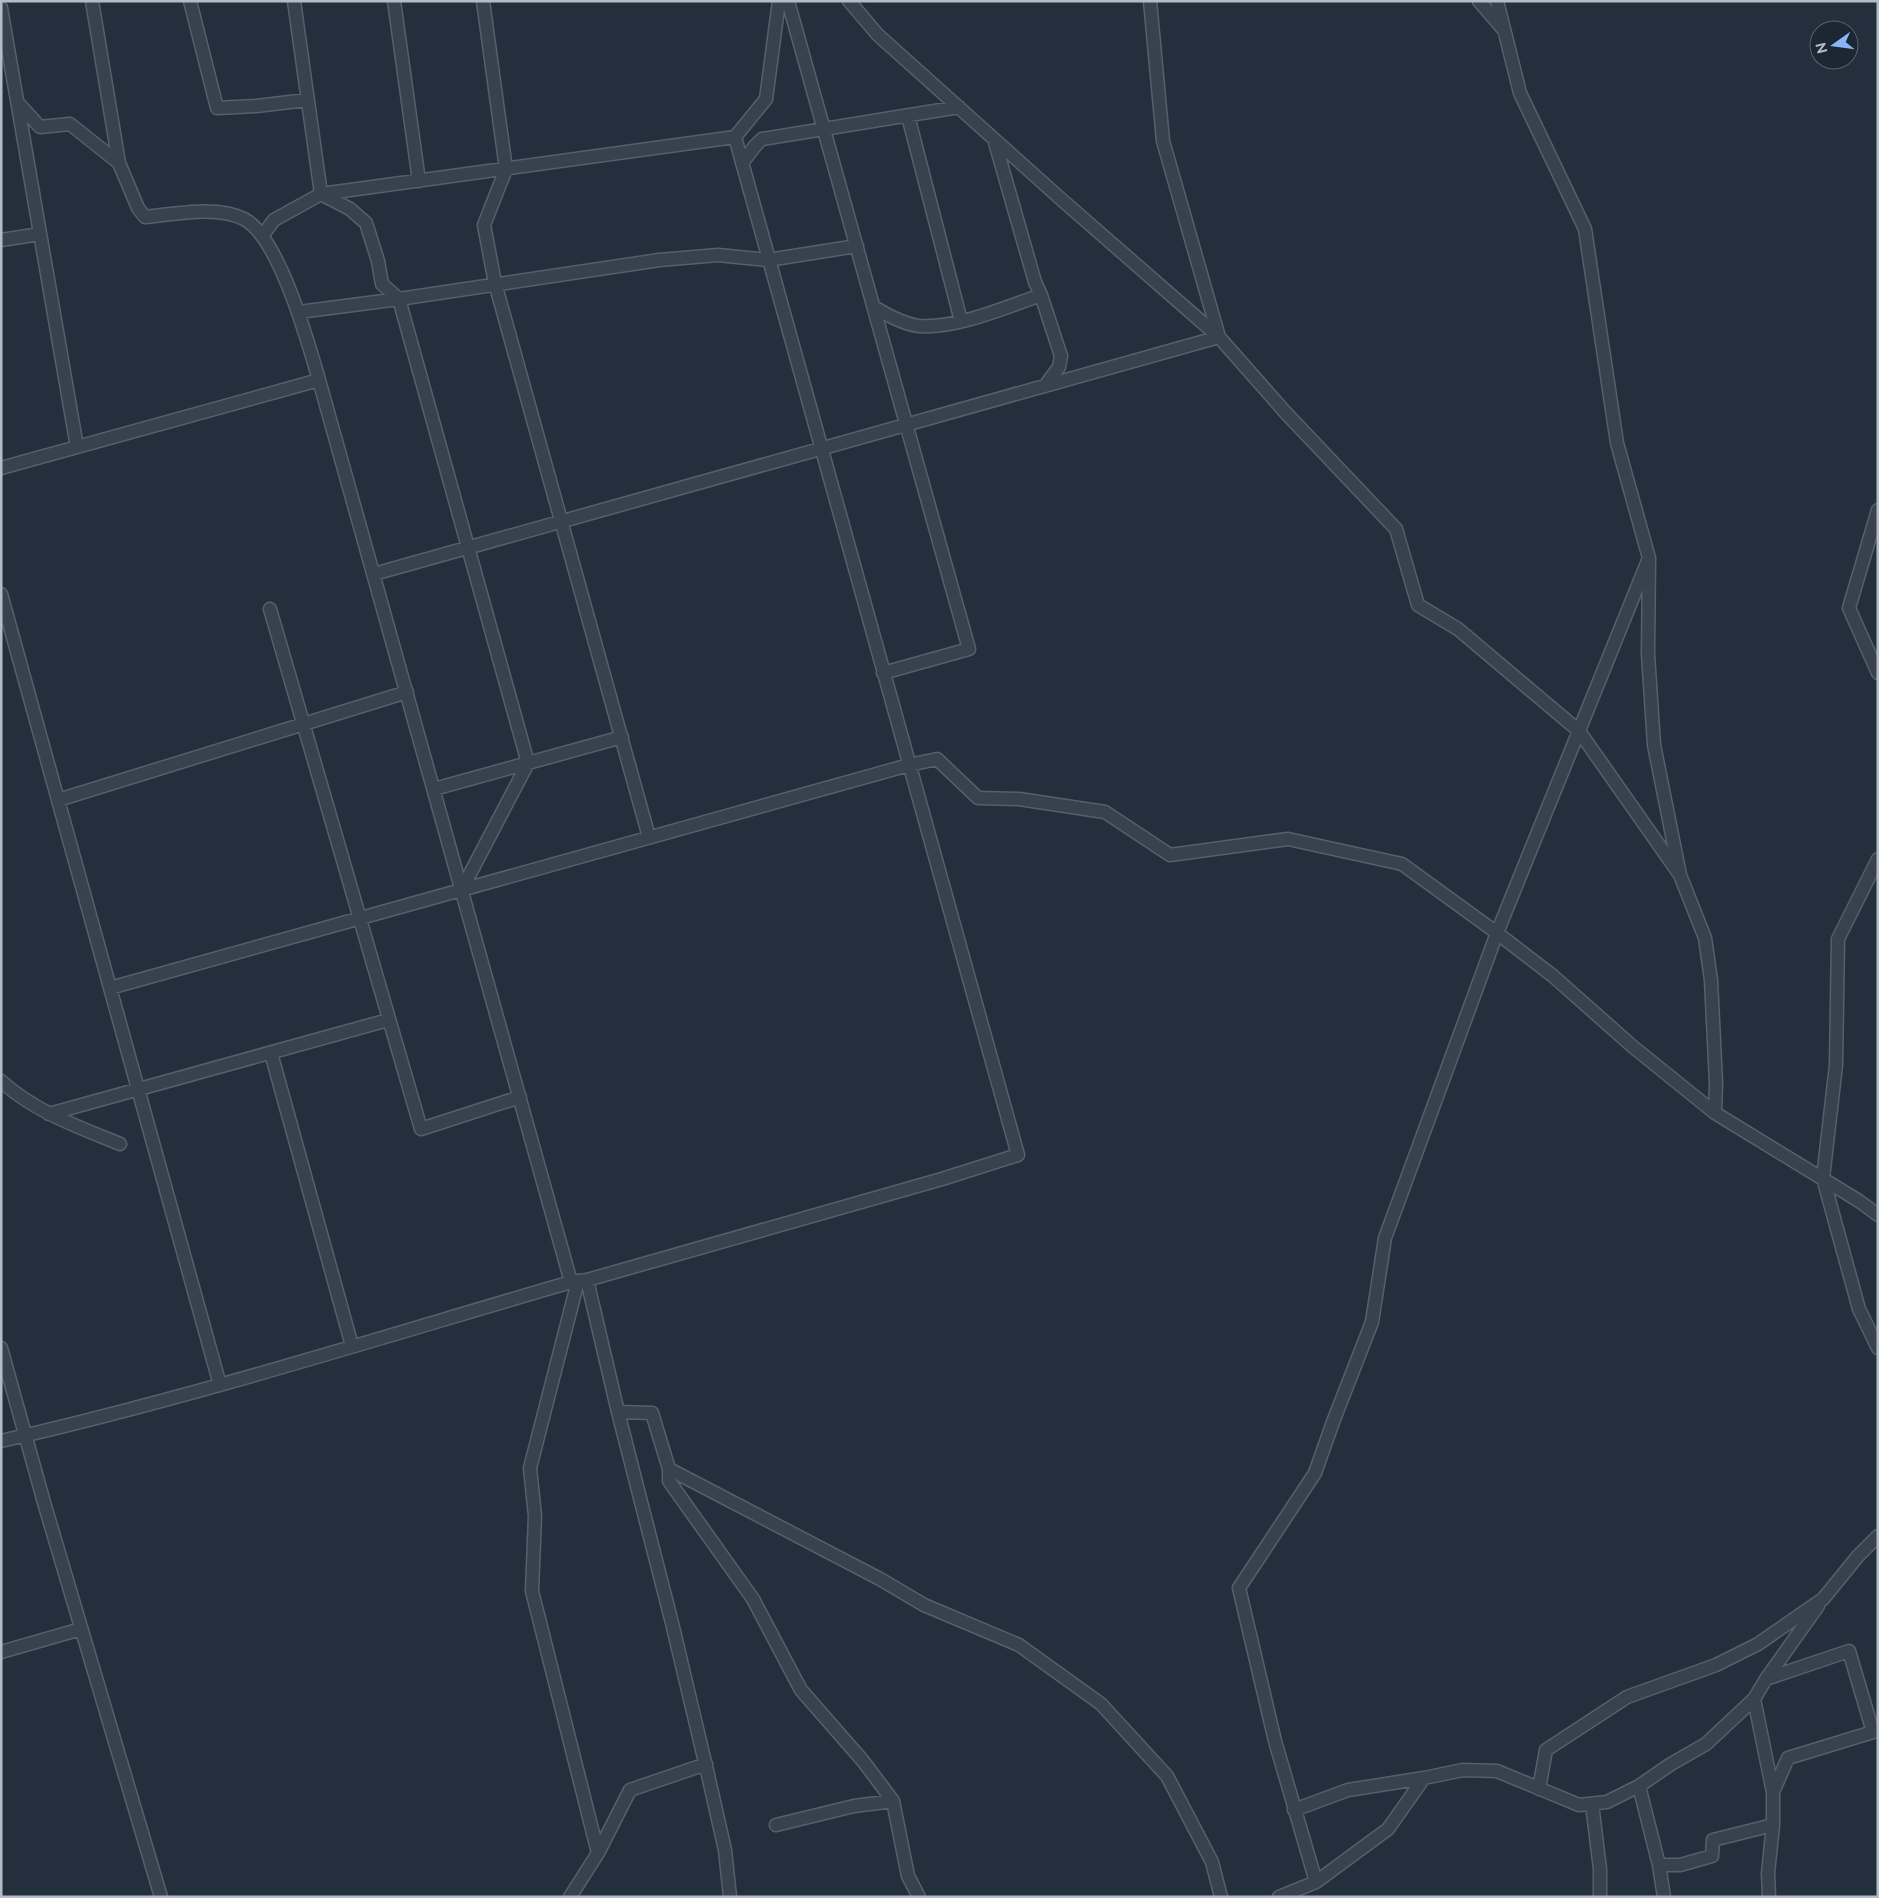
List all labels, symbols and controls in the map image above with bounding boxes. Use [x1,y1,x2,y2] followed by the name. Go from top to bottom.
[1809,20,1859,70] north arrow
[1812,41,1830,55] text: N

